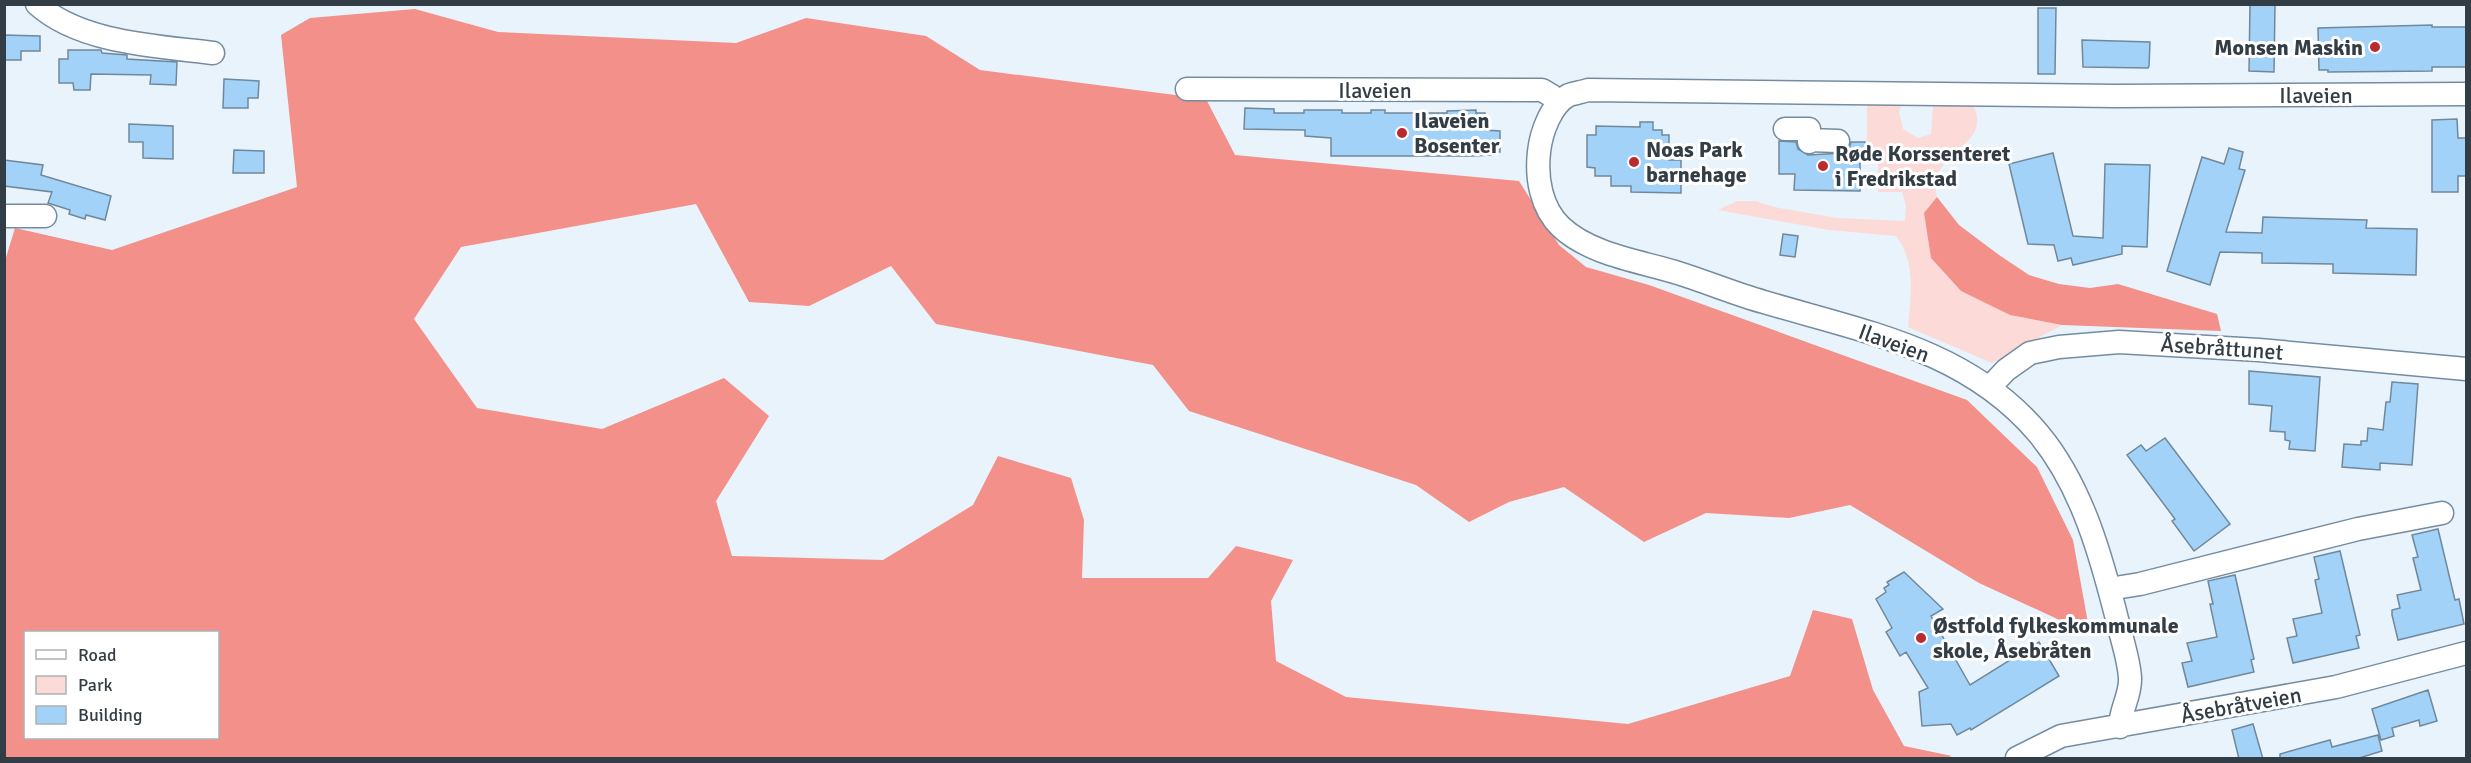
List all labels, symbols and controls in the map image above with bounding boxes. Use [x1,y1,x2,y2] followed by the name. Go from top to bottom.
[2214,34,2363,61] place label: Monsen Maskin
[2368,40,2382,54] marker: Monsen Maskin
[1338,77,1412,104] street label: Ilaveien
[2279,82,2353,109] street label: Ilaveien
[1414,107,1500,159] place label: Ilaveien Bosenter
[1395,126,1409,140] marker: Ilaveien Bosenter
[1646,136,1747,188] place label: Noas Park barnehage
[1835,140,2010,192] place label: Røde Korssenteret i Fredrikstad
[1627,155,1641,169] marker: Noas Park barnehage
[1816,159,1830,173] marker: Røde Korssenteret i Fredrikstad
[1855,318,1933,368] street label: Ilaveien
[2160,330,2284,366] street label: Åsebråttunet
[1933,612,2179,664] place label: Østfold fylkeskommunale skole, Åsebråten
[24,631,219,739] legend
[1914,631,1928,645] marker: Østfold fylkeskommunale skole, Åsebråten
[78,644,117,666] text: Road
[78,674,113,696] text: Park
[2178,681,2304,729] street label: Åsebråtveien
[78,704,142,726] text: Building

